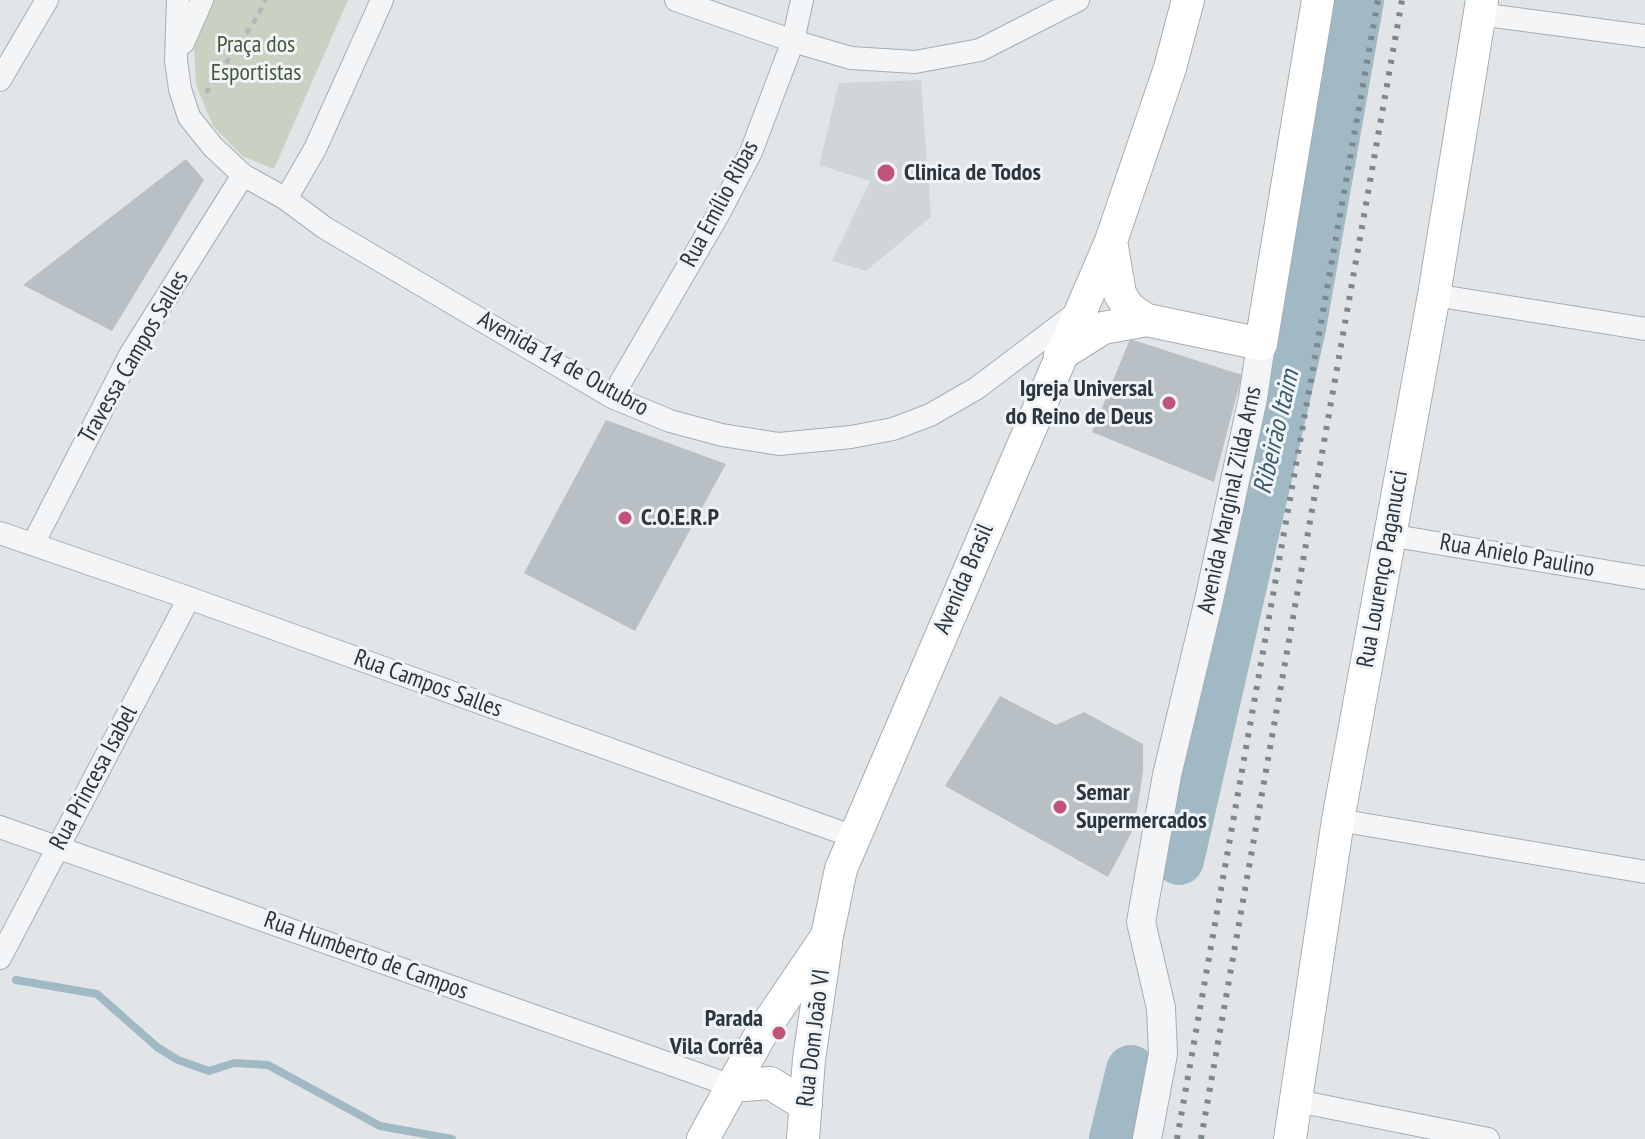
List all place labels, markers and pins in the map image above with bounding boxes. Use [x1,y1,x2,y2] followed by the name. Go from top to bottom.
[904,159,1041,187] place label: Clinica de Todos
[875,162,897,184] marker: Clinica de Todos
[1005,375,1153,431] place label: Igreja Universal do Reino de Deus
[1160,394,1178,412] marker: Igreja Universal do Reino de Deus
[641,504,719,532] place label: C.O.E.R.P
[616,509,634,527] marker: C.O.E.R.P
[1076,779,1207,835] place label: Semar Supermercados
[1051,798,1069,816] marker: Semar Supermercados
[670,1005,763,1061] place label: Parada Vila Corrêa
[770,1024,788,1042] marker: Parada Vila Corrêa

